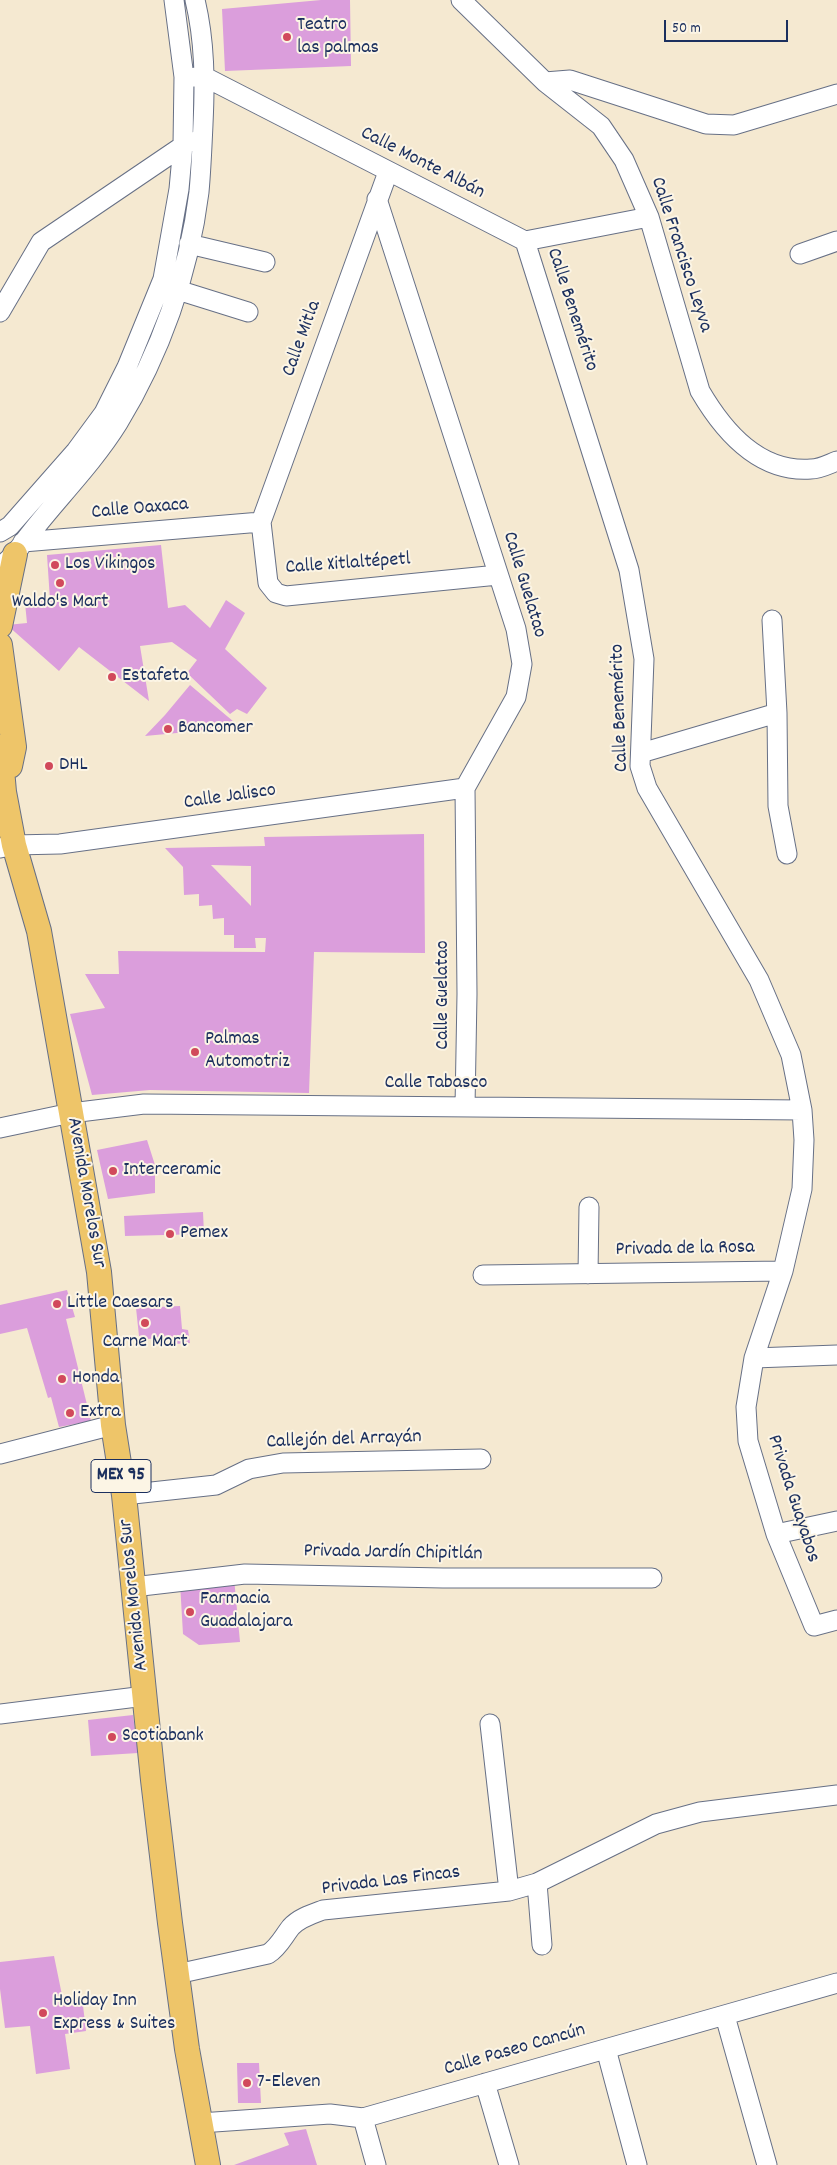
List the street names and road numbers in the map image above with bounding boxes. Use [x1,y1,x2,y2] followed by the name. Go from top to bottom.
[356,122,488,206] street label: Calle Monte Albán
[644,174,716,336] street label: Calle Francisco Leyva
[540,245,602,375] street label: Calle Benemérito
[278,298,328,380] street label: Calle Mitla
[91,494,189,526] street label: Calle Oaxaca
[496,529,550,641] street label: Calle Guelatao
[285,549,411,581] street label: Calle Xitlaltépetl
[607,644,635,772] street label: Calle Benemérito
[182,780,278,816] street label: Calle Jalisco
[432,940,456,1050] street label: Calle Guelatao
[385,1072,487,1096] street label: Calle Tabasco
[60,1116,110,1270] street label: Avenida Morelos Sur
[615,1237,755,1263] street label: Privada de la Rosa
[266,1426,422,1456] street label: Callejón del Arrayán
[760,1432,824,1566] street label: Privada Guayabos
[91,1460,151,1492] road number: MEX 95
[115,1518,155,1672] street label: Avenida Morelos Sur
[303,1540,483,1568] street label: Privada Jardín Chipitlán
[320,1862,462,1902] street label: Privada Las Fincas
[442,2019,588,2083] street label: Calle Paseo Cancún

